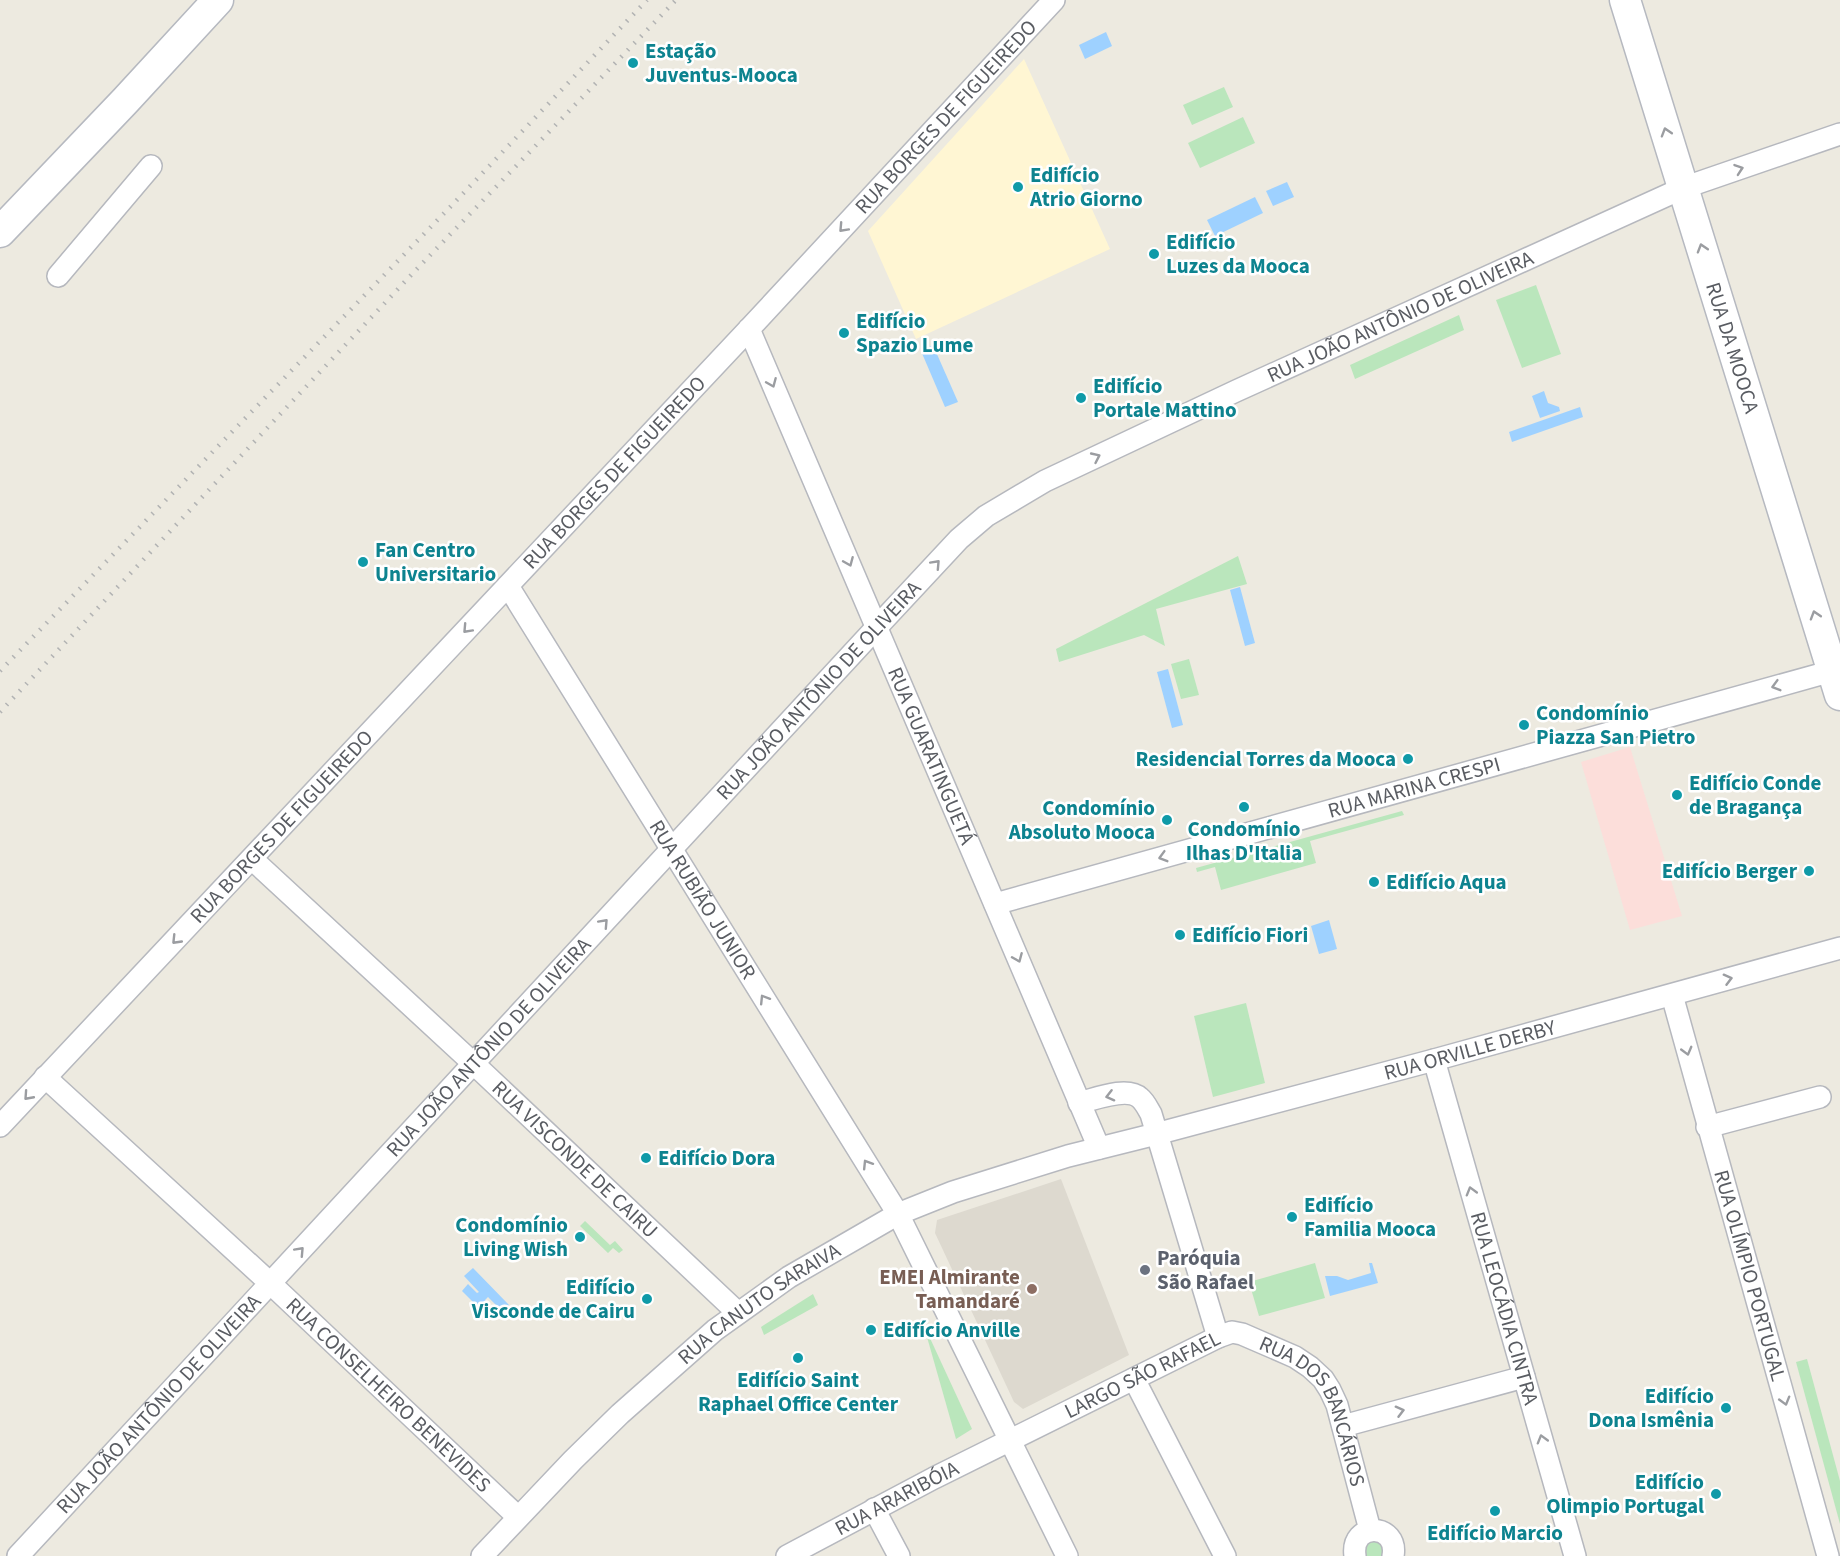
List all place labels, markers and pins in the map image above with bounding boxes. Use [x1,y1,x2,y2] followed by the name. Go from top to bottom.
[645,36,798,90] place label: Estação Juventus-Mooca
[626,56,640,70] marker: Estação Juventus-Mooca
[1029,160,1143,214] place label: Edifício Atrio Giorno
[1011,180,1025,194] marker: Edifício Atrio Giorno
[1166,227,1310,281] place label: Edifício Luzes da Mooca
[1147,247,1161,261] marker: Edifício Luzes da Mooca
[856,306,973,360] place label: Edifício Spazio Lume
[837,326,851,340] marker: Edifício Spazio Lume
[1093,371,1237,425] place label: Edifício Portale Mattino
[1074,391,1088,405] marker: Edifício Portale Mattino
[375,535,496,589] place label: Fan Centro Universitario
[356,555,370,569] marker: Fan Centro Universitario
[1536,698,1695,752] place label: Condomínio Piazza San Pietro
[1517,718,1531,732] marker: Condomínio Piazza San Pietro
[1136,744,1396,774] place label: Residencial Torres da Mooca
[1401,752,1415,766] marker: Residencial Torres da Mooca
[1689,768,1821,822] place label: Edifício Conde de Bragança
[1670,788,1684,802] marker: Edifício Conde de Bragança
[1008,793,1155,847] place label: Condomínio Absoluto Mooca
[1237,800,1251,814] marker: Condomínio Ilhas D'Italia
[1160,813,1174,827] marker: Condomínio Absoluto Mooca
[1186,814,1302,868] place label: Condomínio Ilhas D'Italia
[1662,856,1798,886] place label: Edifício Berger
[1802,864,1816,878] marker: Edifício Berger
[1386,867,1507,897] place label: Edifício Aqua
[1367,875,1381,889] marker: Edifício Aqua
[1192,920,1308,950] place label: Edifício Fiori
[1173,928,1187,942] marker: Edifício Fiori
[658,1143,775,1173] place label: Edifício Dora
[639,1151,653,1165] marker: Edifício Dora
[1304,1190,1436,1244] place label: Edifício Familia Mooca
[455,1210,568,1264] place label: Condomínio Living Wish
[1285,1210,1299,1224] marker: Edifício Familia Mooca
[573,1230,587,1244] marker: Condomínio Living Wish
[1157,1243,1254,1297] place label: Paróquia São Rafael
[879,1262,1020,1316] place label: EMEI Almirante Tamandaré
[1138,1263,1152,1277] marker: Paróquia São Rafael
[471,1272,635,1326] place label: Edifício Visconde de Cairu
[1025,1282,1039,1296] marker: EMEI Almirante Tamandaré
[640,1292,654,1306] marker: Edifício Visconde de Cairu
[883,1315,1020,1345] place label: Edifício Anville
[864,1323,878,1337] marker: Edifício Anville
[791,1351,805,1365] marker: Edifício Saint Raphael Office Center
[698,1365,899,1419] place label: Edifício Saint Raphael Office Center
[1588,1381,1714,1435] place label: Edifício Dona Ismênia
[1719,1401,1733,1415] marker: Edifício Dona Ismênia
[1546,1467,1704,1521] place label: Edifício Olimpio Portugal
[1709,1487,1723,1501] marker: Edifício Olimpio Portugal
[1488,1504,1502,1518] marker: Edifício Marcio
[1427,1518,1563,1548] place label: Edifício Marcio

